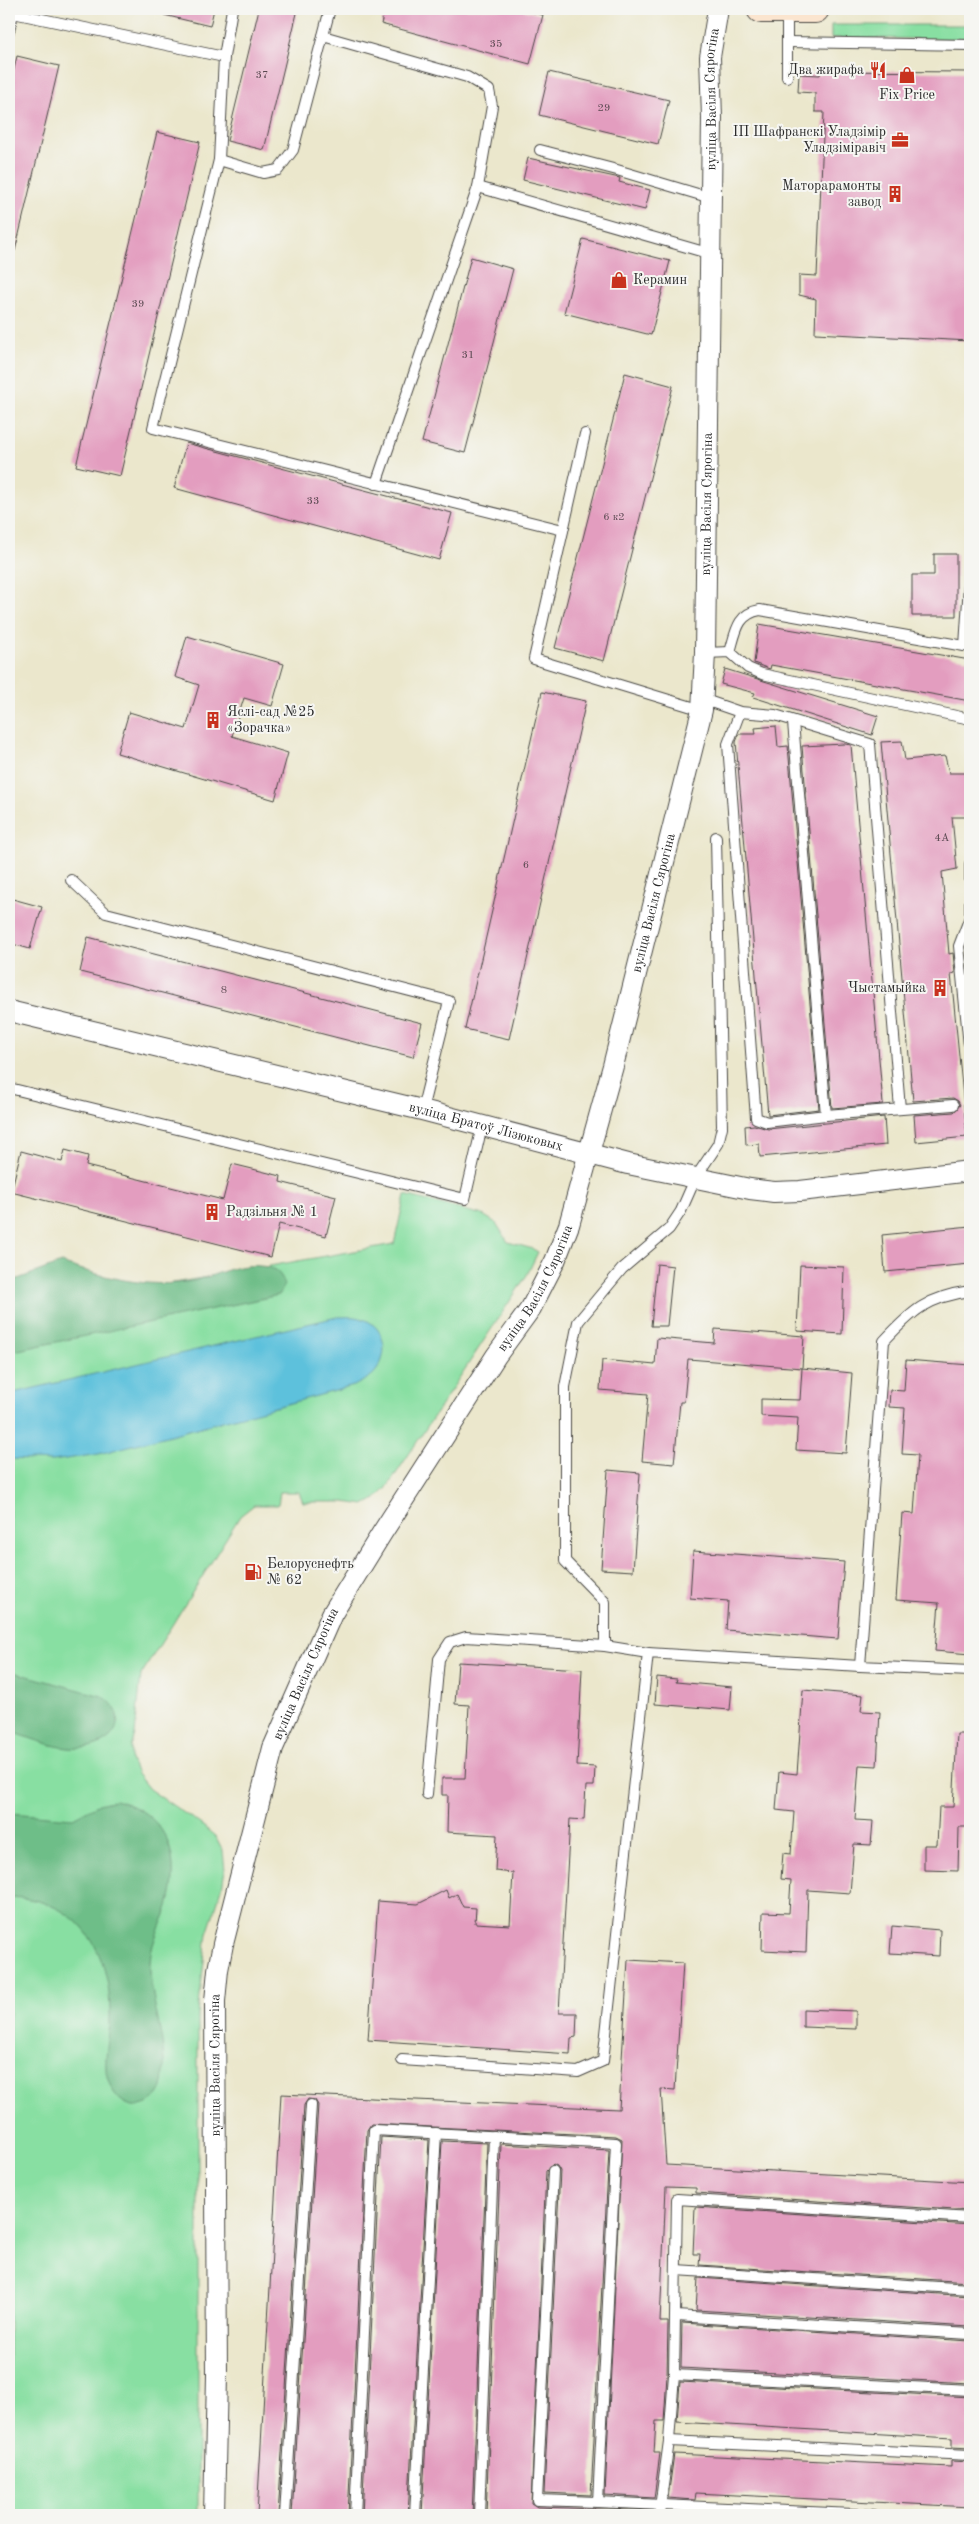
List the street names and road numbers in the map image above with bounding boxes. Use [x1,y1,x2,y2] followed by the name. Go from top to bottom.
[703,27,722,170] street label: вуліца Васіля Сярогіна
[699,432,715,575] street label: вуліца Васіля Сярогіна
[630,832,678,974] street label: вуліца Васіля Сярогіна
[408,1100,565,1154] street label: вуліца Братоў Лізюковых
[495,1223,575,1354] street label: вуліца Васіля Сярогіна
[270,1605,341,1742] street label: вуліца Васіля Сярогіна
[208,1993,223,2137] street label: вуліца Васіля Сярогіна

